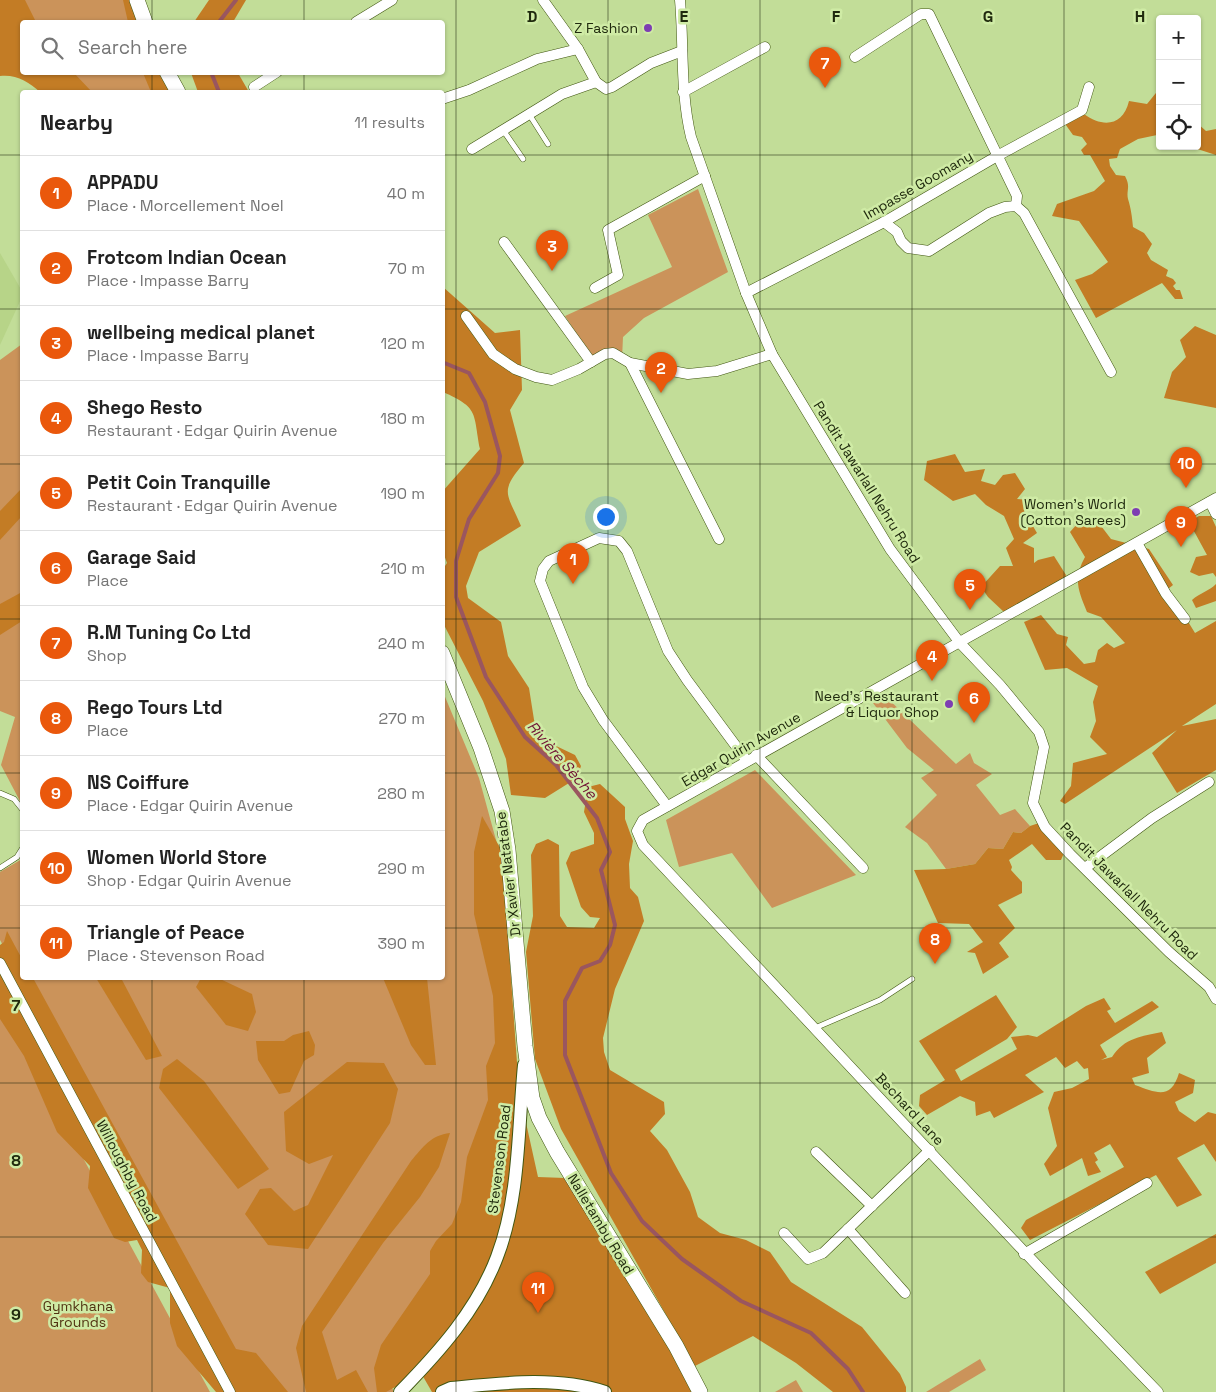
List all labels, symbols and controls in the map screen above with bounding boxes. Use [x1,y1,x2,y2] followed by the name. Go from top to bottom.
[527,6,537,27] text: D
[680,6,689,27] text: E
[832,6,841,27] text: F
[983,6,993,27] text: G
[1135,6,1145,27] text: H
[1156,15,1201,150] map controls
[1156,15,1201,60] button: +
[574,19,638,37] place label: Z Fashion
[20,20,445,75] search box
[642,22,654,34] marker: Z Fashion
[38,34,66,62] icon: search
[78,35,188,60] text: Search here
[809,47,841,88] pin: 7
[1156,60,1201,105] button: −
[1156,105,1201,150] button: locate
[40,109,113,136] text: Nearby
[354,112,425,133] text: 11 results
[860,147,976,223] street label: Impasse Goomany
[87,170,158,195] text: APPADU
[52,183,60,204] text: 1
[387,183,425,204] text: 40 m
[87,195,284,216] text: Place · Morcellement Noel
[536,230,568,271] pin: 3
[87,245,287,270] text: Frotcom Indian Ocean
[51,258,61,279] text: 2
[388,258,425,279] text: 70 m
[87,270,249,291] text: Place · Impasse Barry
[87,320,315,345] text: wellbeing medical planet
[51,333,61,354] text: 3
[381,333,425,354] text: 120 m
[87,345,249,366] text: Place · Impasse Barry
[645,352,677,393] pin: 2
[87,395,202,420] text: Shego Resto
[810,398,924,566] street label: Pandit Jawarlall Nehru Road
[51,408,61,429] text: 4
[380,408,425,429] text: 180 m
[87,420,338,441] text: Restaurant · Edgar Quirin Avenue
[1170,447,1202,488] pin: 10
[87,470,271,495] text: Petit Coin Tranquille
[51,483,61,504] text: 5
[380,483,425,504] text: 190 m
[87,495,338,516] text: Restaurant · Edgar Quirin Avenue
[1021,495,1126,529] place label: Women's World (Cotton Sarees)
[593,504,619,530] your location
[1130,506,1142,518] marker: Women's World (Cotton Sarees)
[1165,506,1197,547] pin: 9
[557,543,589,584] pin: 1
[87,545,196,570] text: Garage Said
[51,558,61,579] text: 6
[381,558,425,579] text: 210 m
[954,569,986,610] pin: 5
[87,570,129,591] text: Place
[87,620,251,645] text: R.M Tuning Co Ltd
[52,633,60,654] text: 7
[378,633,425,654] text: 240 m
[916,640,948,681] pin: 4
[87,645,127,666] text: Shop
[958,682,990,723] pin: 6
[815,687,939,721] place label: Need's Restaurant & Liquor Shop
[87,695,223,720] text: Rego Tours Ltd
[943,698,955,710] marker: Need's Restaurant & Liquor Shop
[51,708,61,729] text: 8
[378,708,425,729] text: 270 m
[678,708,804,790] street label: Edgar Quirin Avenue
[523,717,602,803] water label: Rivière Sèche
[87,720,129,741] text: Place
[87,770,189,795] text: NS Coiffure
[51,783,61,804] text: 9
[377,783,425,804] text: 280 m
[87,795,293,816] text: Place · Edgar Quirin Avenue
[491,811,525,937] street label: Dr Xavier Natatabe
[1056,818,1202,964] street label: Pandit Jawarlall Nehru Road
[87,845,267,870] text: Women World Store
[47,858,65,879] text: 10
[377,858,425,879] text: 290 m
[87,870,292,891] text: Shop · Edgar Quirin Avenue
[87,920,245,945] text: Triangle of Peace
[919,923,951,964] pin: 8
[49,933,63,954] text: 11
[377,933,425,954] text: 390 m
[87,945,265,966] text: Place · Stevenson Road
[12,995,21,1016] text: 7
[872,1069,948,1149] street label: Bechard Lane
[483,1104,515,1214] street label: Stevenson Road
[93,1117,161,1225] street label: Willoughby Road
[11,1150,21,1171] text: 8
[564,1170,638,1278] street label: Nalletamby Road
[522,1272,554,1313] pin: 11
[43,1297,113,1331] park label: Gymkhana Grounds
[11,1304,21,1325] text: 9

